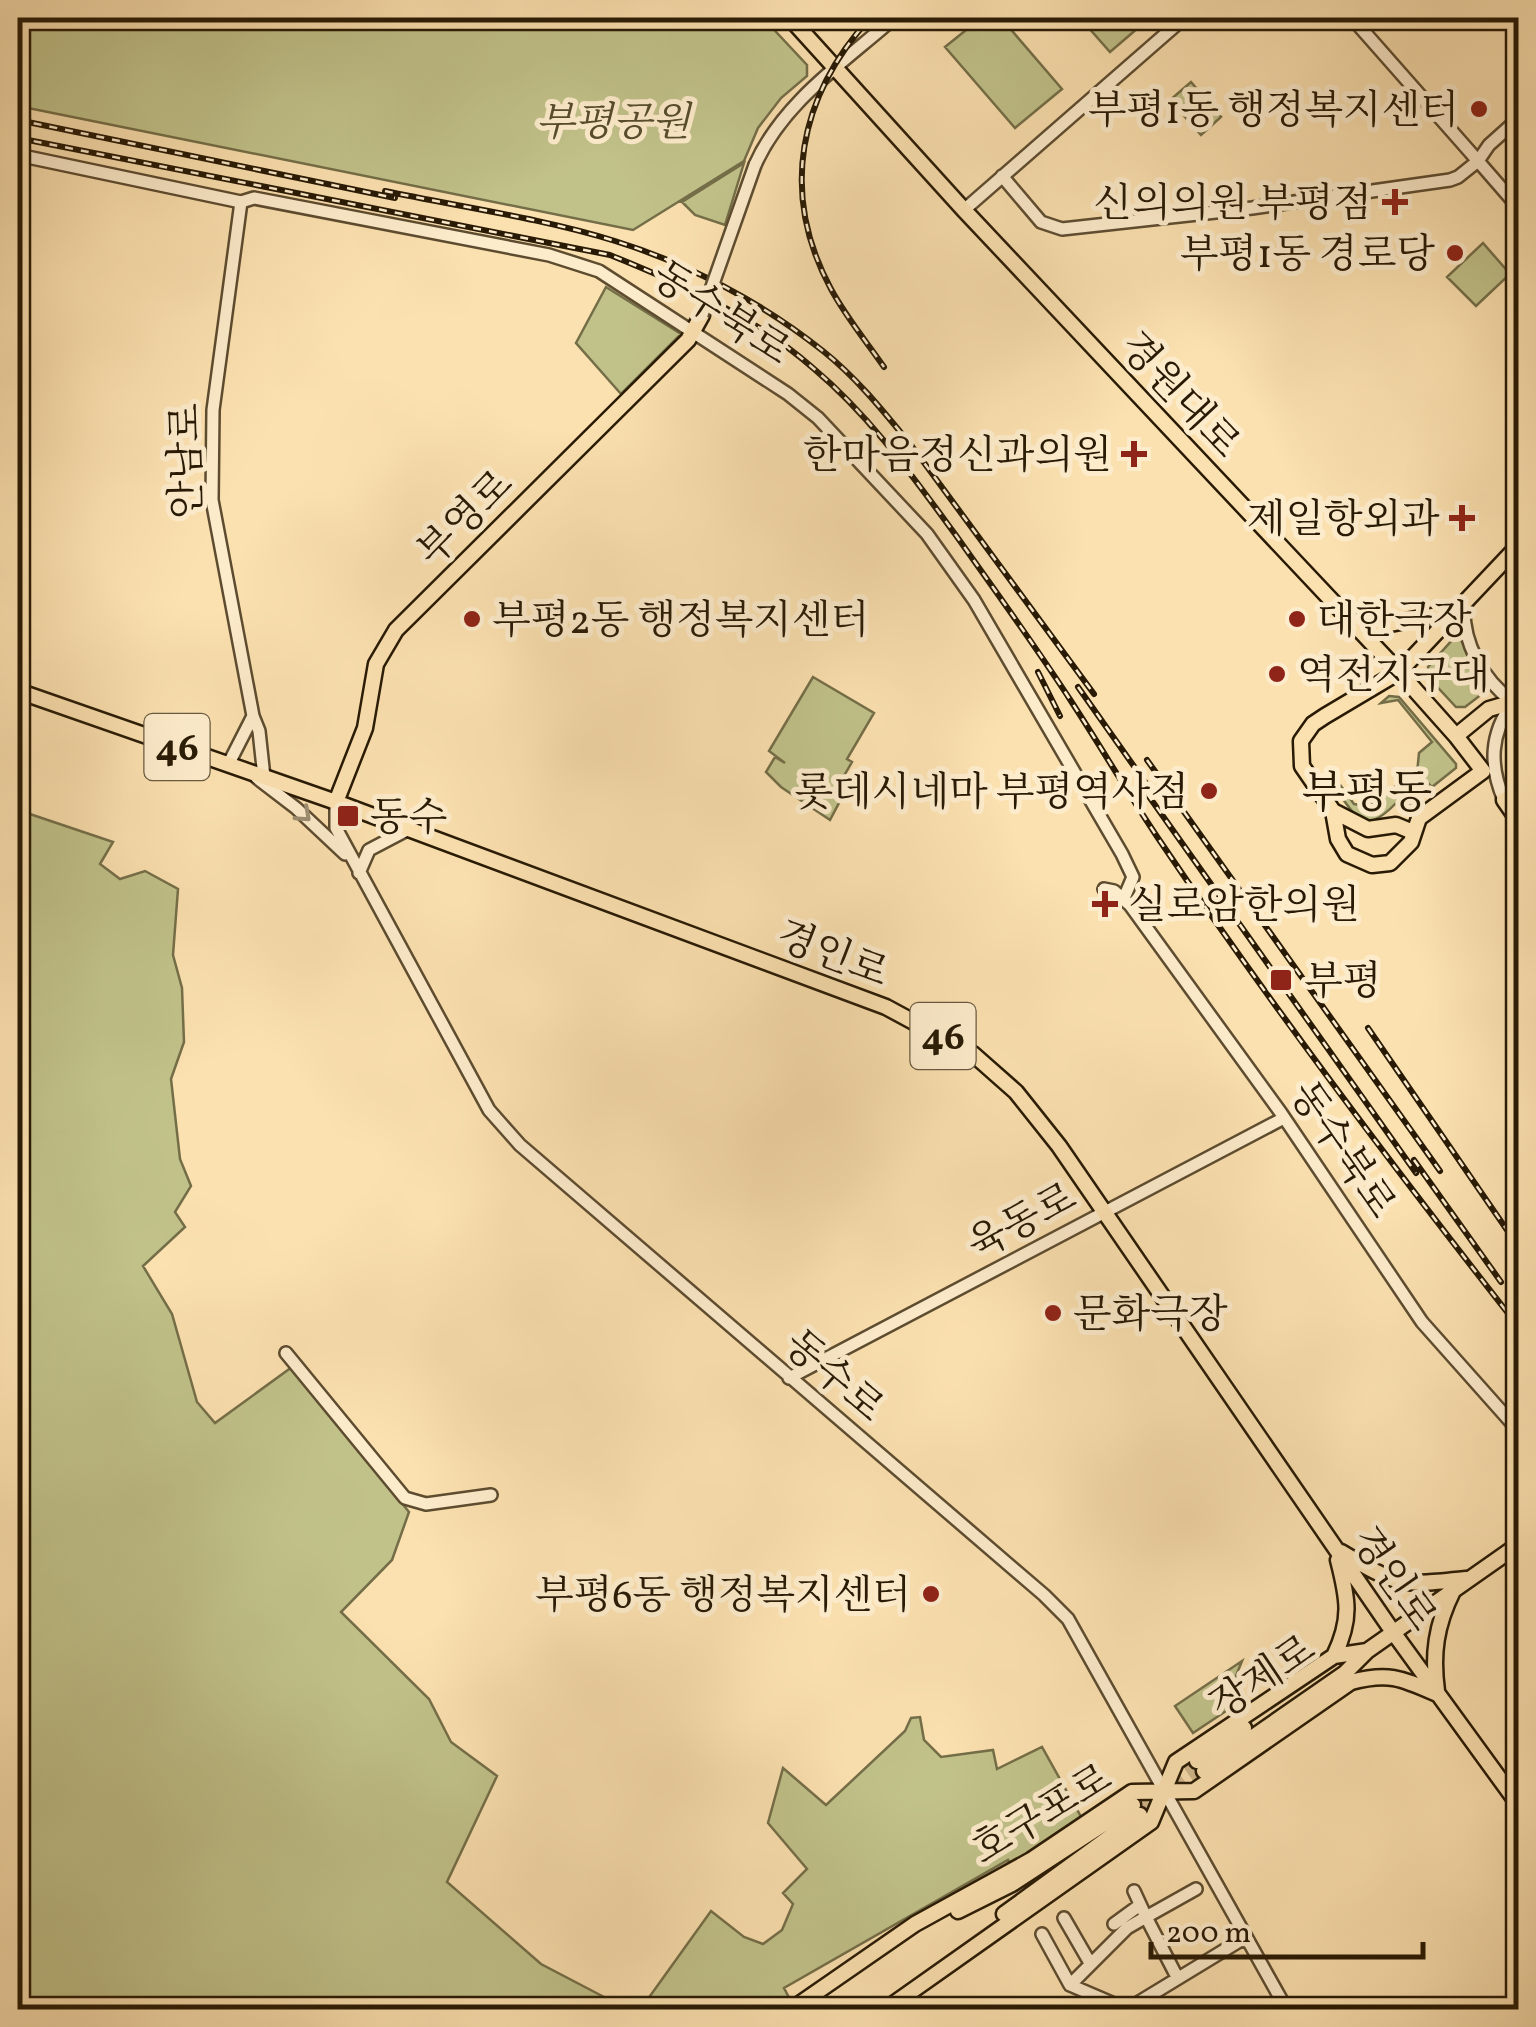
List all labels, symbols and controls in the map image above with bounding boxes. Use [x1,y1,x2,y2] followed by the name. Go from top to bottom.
[1088,85,1459,141] place label: 부평1동 행정복지센터
[536,97,693,153] park label: 부평공원
[1468,98,1490,120] marker: 부평1동 행정복지센터
[1094,178,1372,234] place label: 신의의원 부평점
[1382,189,1408,215] marker: 신의의원 부평점
[1180,229,1435,285] place label: 부평1동 경로당
[1444,242,1466,264] marker: 부평1동 경로당
[640,250,800,381] street label: 동수북로
[1105,321,1251,472] street label: 경원대로
[160,402,218,519] street label: 안남로
[803,430,1112,486] place label: 한마음정신과의원
[1121,441,1147,467] marker: 한마음정신과의원
[406,459,528,581] street label: 부영로
[1247,494,1440,550] place label: 제일항외과
[1449,505,1475,531] marker: 제일항외과
[492,595,869,651] place label: 부평2동 행정복지센터
[1317,595,1472,651] place label: 대한극장
[461,608,483,630] marker: 부평2동 행정복지센터
[1286,608,1308,630] marker: 대한극장
[1297,650,1490,706] place label: 역전지구대
[1266,663,1288,685] marker: 역전지구대
[144,714,210,780] road number: 46
[1302,764,1432,827] district label: 부평동
[795,767,1189,823] place label: 롯데시네마 부평역사점
[1198,780,1220,802] marker: 롯데시네마 부평역사점
[370,792,447,848] place label: 동수
[335,803,361,829] marker: 동수
[292,804,311,822] one-way arrow
[1128,880,1360,936] place label: 실로암한의원
[1092,891,1118,917] marker: 실로암한의원
[767,910,896,1004] street label: 경인로
[1304,956,1381,1012] place label: 부평
[1268,967,1294,993] marker: 부평
[910,1003,976,1069] road number: 46
[1274,1072,1407,1231] street label: 동수북로
[959,1172,1087,1275] street label: 육동로
[1073,1289,1228,1345] place label: 문화극장
[1042,1302,1064,1324] marker: 문화극장
[770,1319,894,1437] street label: 동수로
[1336,1517,1448,1644] street label: 경인로
[535,1570,911,1626] place label: 부평6동 행정복지센터
[920,1583,942,1605] marker: 부평6동 행정복지센터
[1201,1624,1328,1735] street label: 장제로
[962,1753,1124,1880] street label: 호구포로
[1151,1897,1424,1959] scale bar
[1166,1913,1251,1955] text: 200 m

